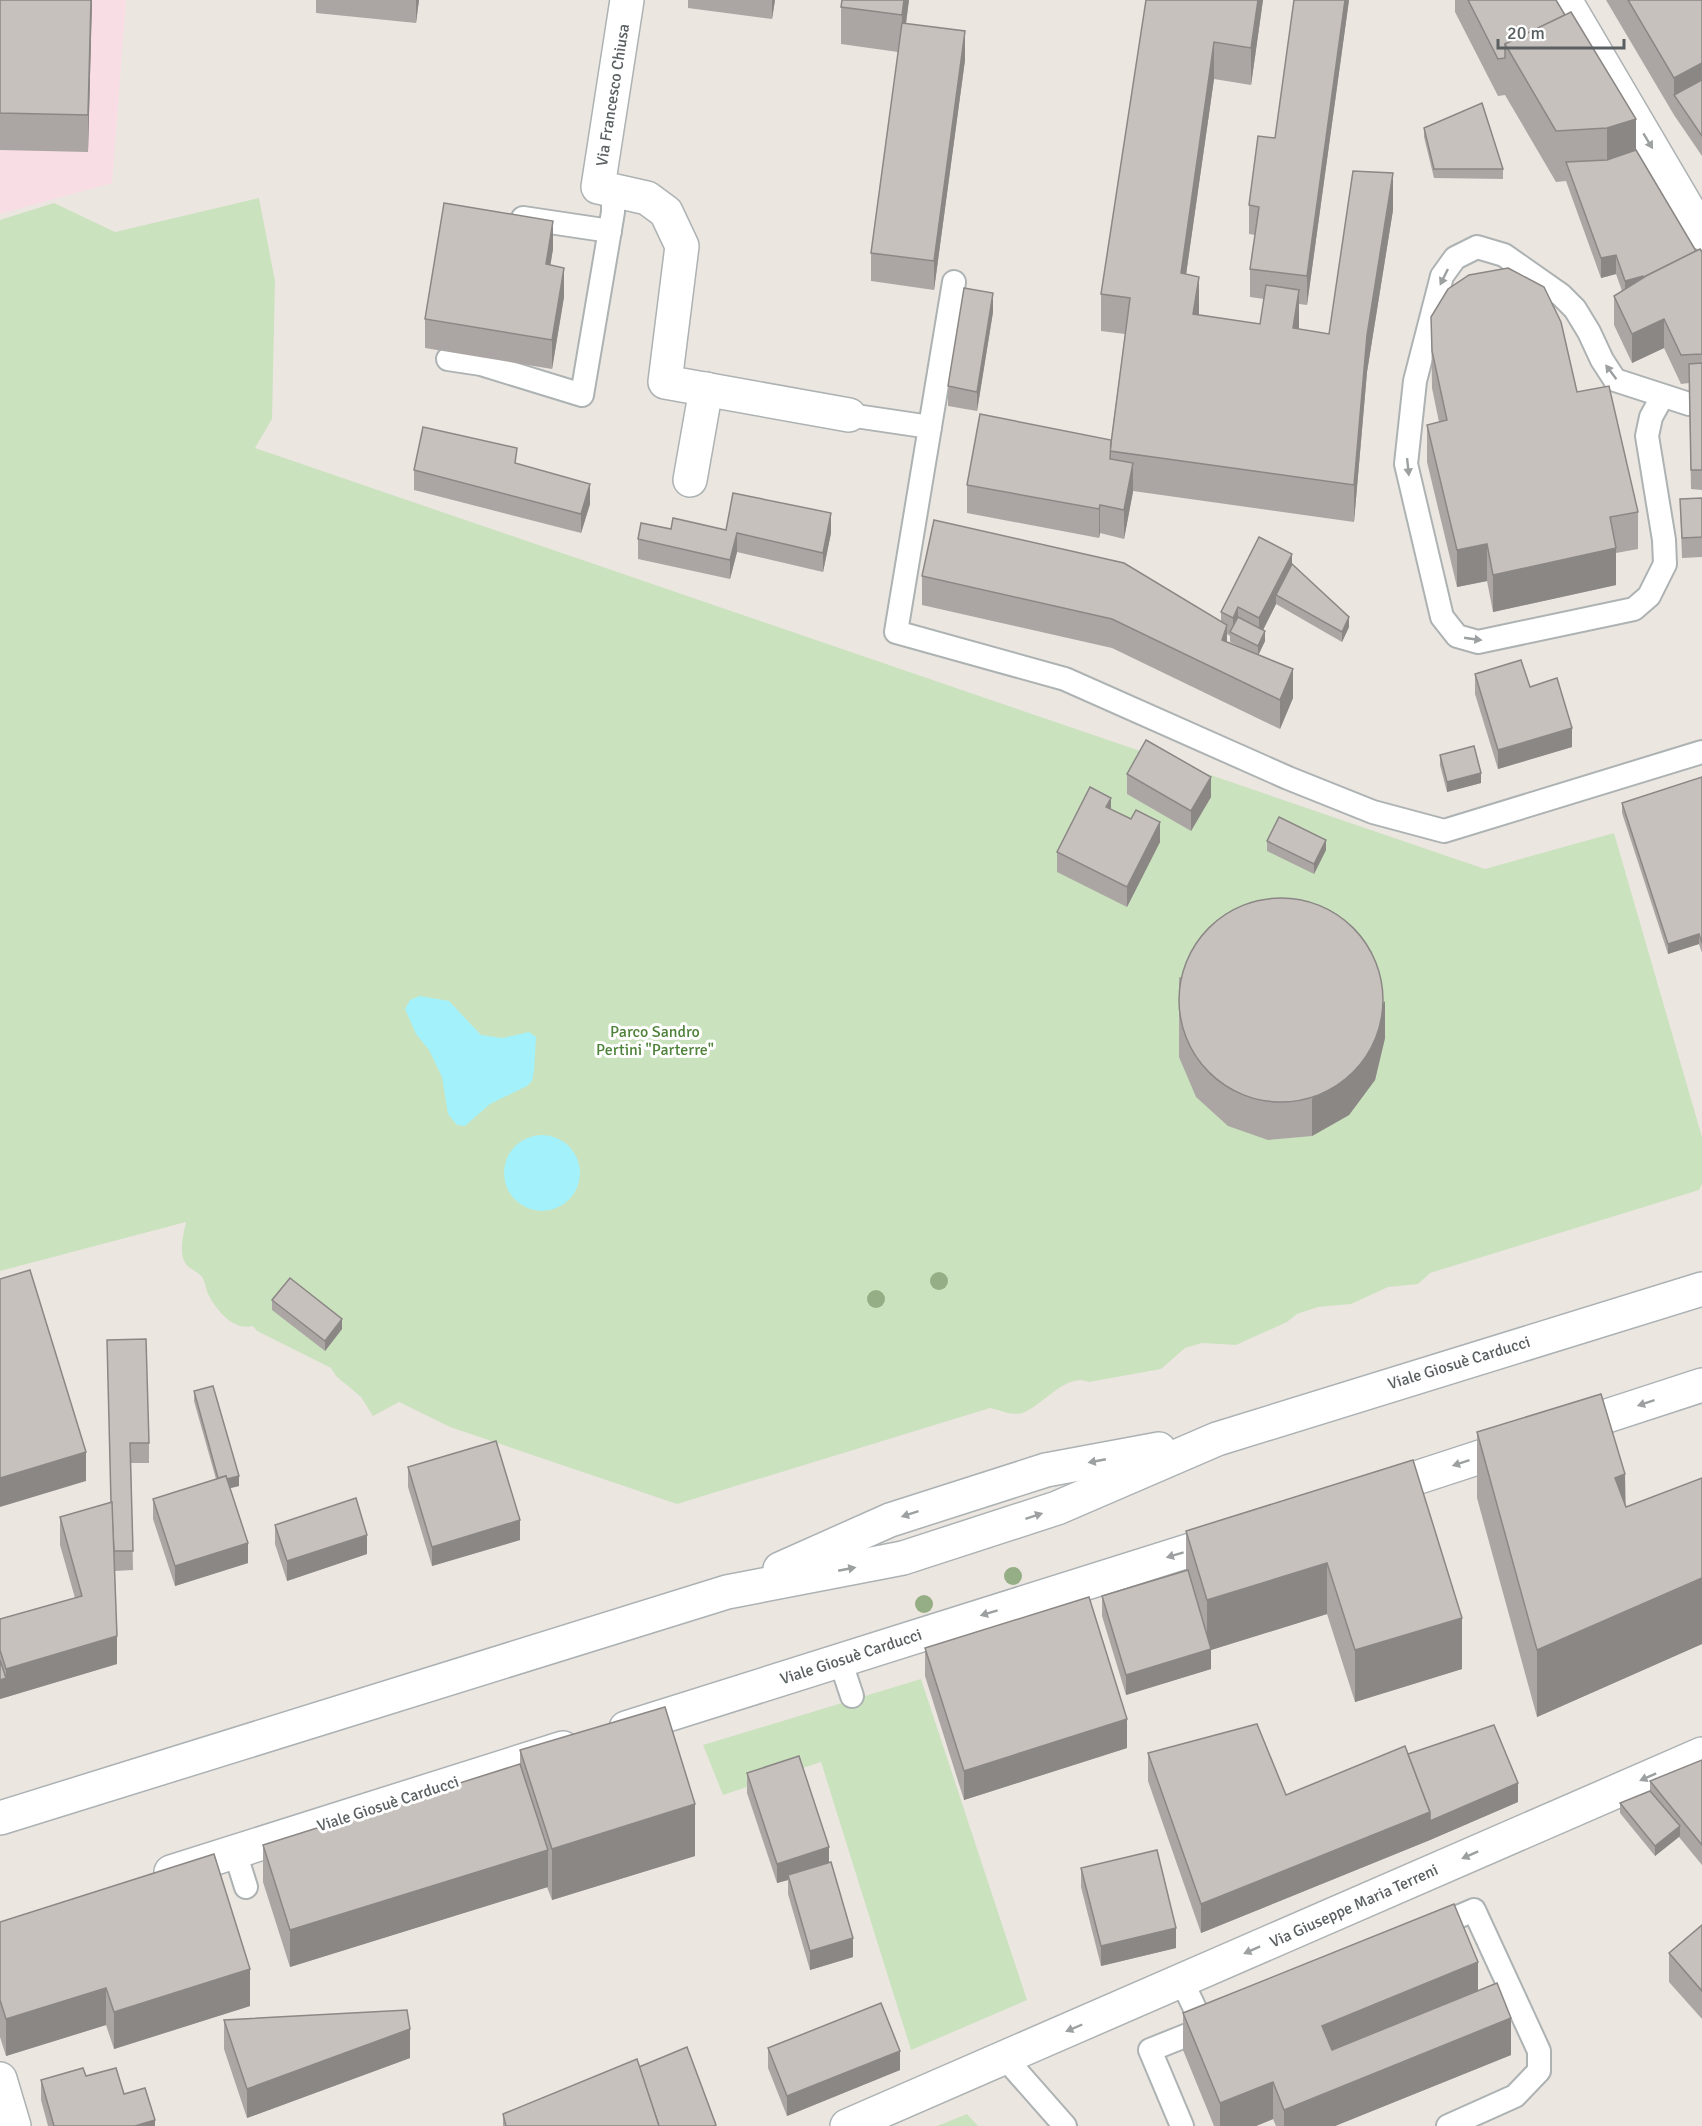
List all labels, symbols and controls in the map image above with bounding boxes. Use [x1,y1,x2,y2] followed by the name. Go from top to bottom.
[1498,12,1624,50] scale bar
[592,22,634,168] street label: Via Francesco Chiusa
[1507,22,1545,44] text: 20 m
[1642,133,1653,149] one-way arrow
[1439,268,1448,285] one-way arrow
[1605,365,1617,380] one-way arrow
[1403,457,1413,476] one-way arrow
[1463,635,1482,644] one-way arrow
[596,1022,714,1060] park label: Parco Sandro Pertini "Parterre"
[1385,1332,1533,1394] street label: Viale Giosuè Carducci
[1637,1399,1655,1408] one-way arrow
[1087,1457,1106,1466] one-way arrow
[1452,1459,1470,1469] one-way arrow
[901,1510,919,1519] one-way arrow
[1025,1511,1043,1520] one-way arrow
[1166,1551,1184,1560] one-way arrow
[837,1564,856,1573] one-way arrow
[980,1609,998,1618] one-way arrow
[778,1625,924,1689] street label: Viale Giosuè Carducci
[315,1772,461,1836] street label: Viale Giosuè Carducci
[1640,1773,1657,1782] one-way arrow
[1461,1851,1478,1860] one-way arrow
[1267,1860,1441,1952] street label: Via Giuseppe Maria Terreni
[1243,1945,1261,1955] one-way arrow
[1064,2023,1082,2033] one-way arrow

